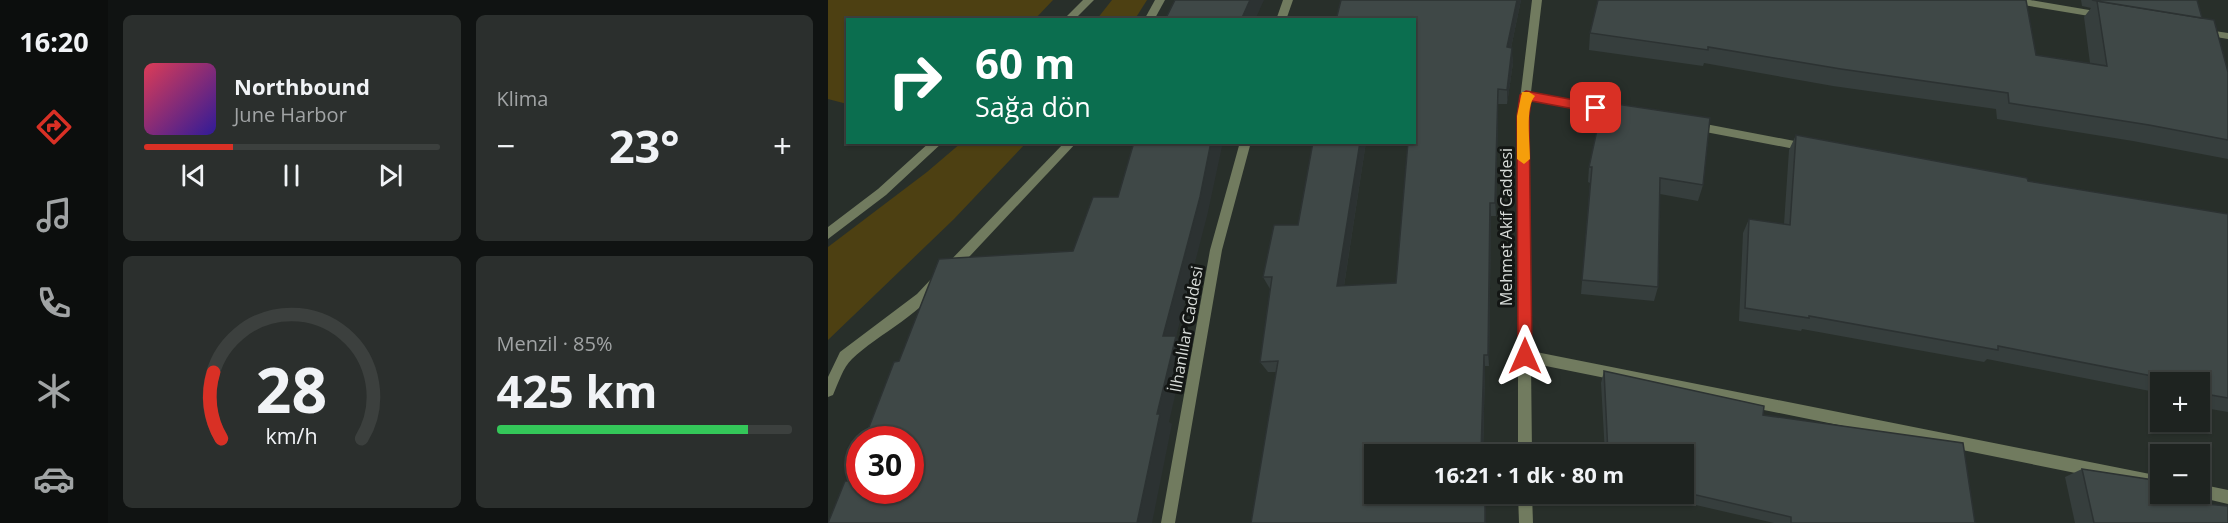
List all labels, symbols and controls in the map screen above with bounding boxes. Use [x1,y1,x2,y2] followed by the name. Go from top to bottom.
[19,23,89,60] text: 16:20
[975,34,1075,91] text: 60 m
[876,42,954,120] icon: right
[234,71,370,101] text: Northbound
[1570,82,1621,133] pin
[497,85,548,112] text: Klima
[975,88,1091,125] text: Sağa dön
[1579,91,1612,124] icon: arrive
[234,101,347,128] text: June Harbor
[33,106,75,148] icon: directions
[609,115,680,176] text: 23°
[497,123,515,168] text: −
[773,123,792,168] text: +
[1495,148,1517,306] street label: Mehmet Akif Caddesi
[177,159,210,192] icon: previous
[275,159,308,192] icon: pause
[374,159,407,192] icon: next
[33,194,75,236] icon: music
[1164,264,1208,394] street label: İlhanlılar Caddesi
[33,282,75,324] icon: phone
[1493,324,1557,388] position arrow
[497,330,613,357] text: Menzil · 85%
[256,346,327,431] text: 28
[497,360,657,421] text: 425 km
[33,370,75,412] icon: climate
[2150,372,2210,504] map controls
[2150,372,2210,432] button: +
[266,421,318,450] text: km/h
[846,426,924,504] speed limit sign: 30
[2150,444,2210,504] button: −
[33,458,75,500] icon: car
[1434,459,1624,489] text: 16:21 · 1 dk · 80 m

